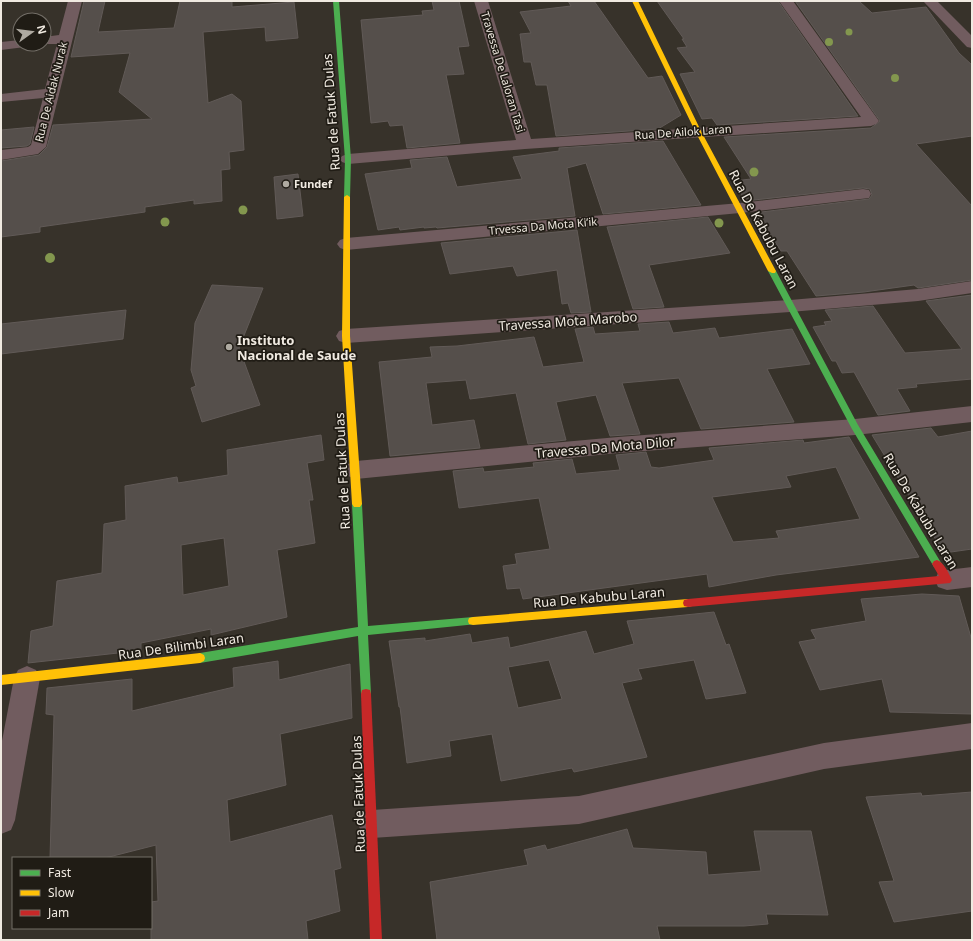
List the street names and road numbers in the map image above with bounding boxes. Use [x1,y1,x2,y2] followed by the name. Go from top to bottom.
[478,10,529,134] street label: Travessa De Laloran Tasi
[31,40,70,144] street label: Rua De Aidak Nurak
[318,53,344,171] street label: Rua de Fatuk Dulas
[634,121,732,142] street label: Rua De Ailok Laran
[725,166,803,292] street label: Rua De Kabubu Laran
[488,213,598,238] street label: Trvessa Da Mota Ki’ik
[498,307,638,335] street label: Travessa Mota Marobo
[330,412,354,530] street label: Rua de Fatuk Dulas
[534,432,676,462] street label: Travessa Da Mota Dilor
[879,450,963,572] street label: Rua De Kabubu Laran
[532,582,666,612] street label: Rua De Kabubu Laran
[117,628,245,664] street label: Rua De Bilimbi Laran
[347,735,369,853] street label: Rua de Fatuk Dulas

